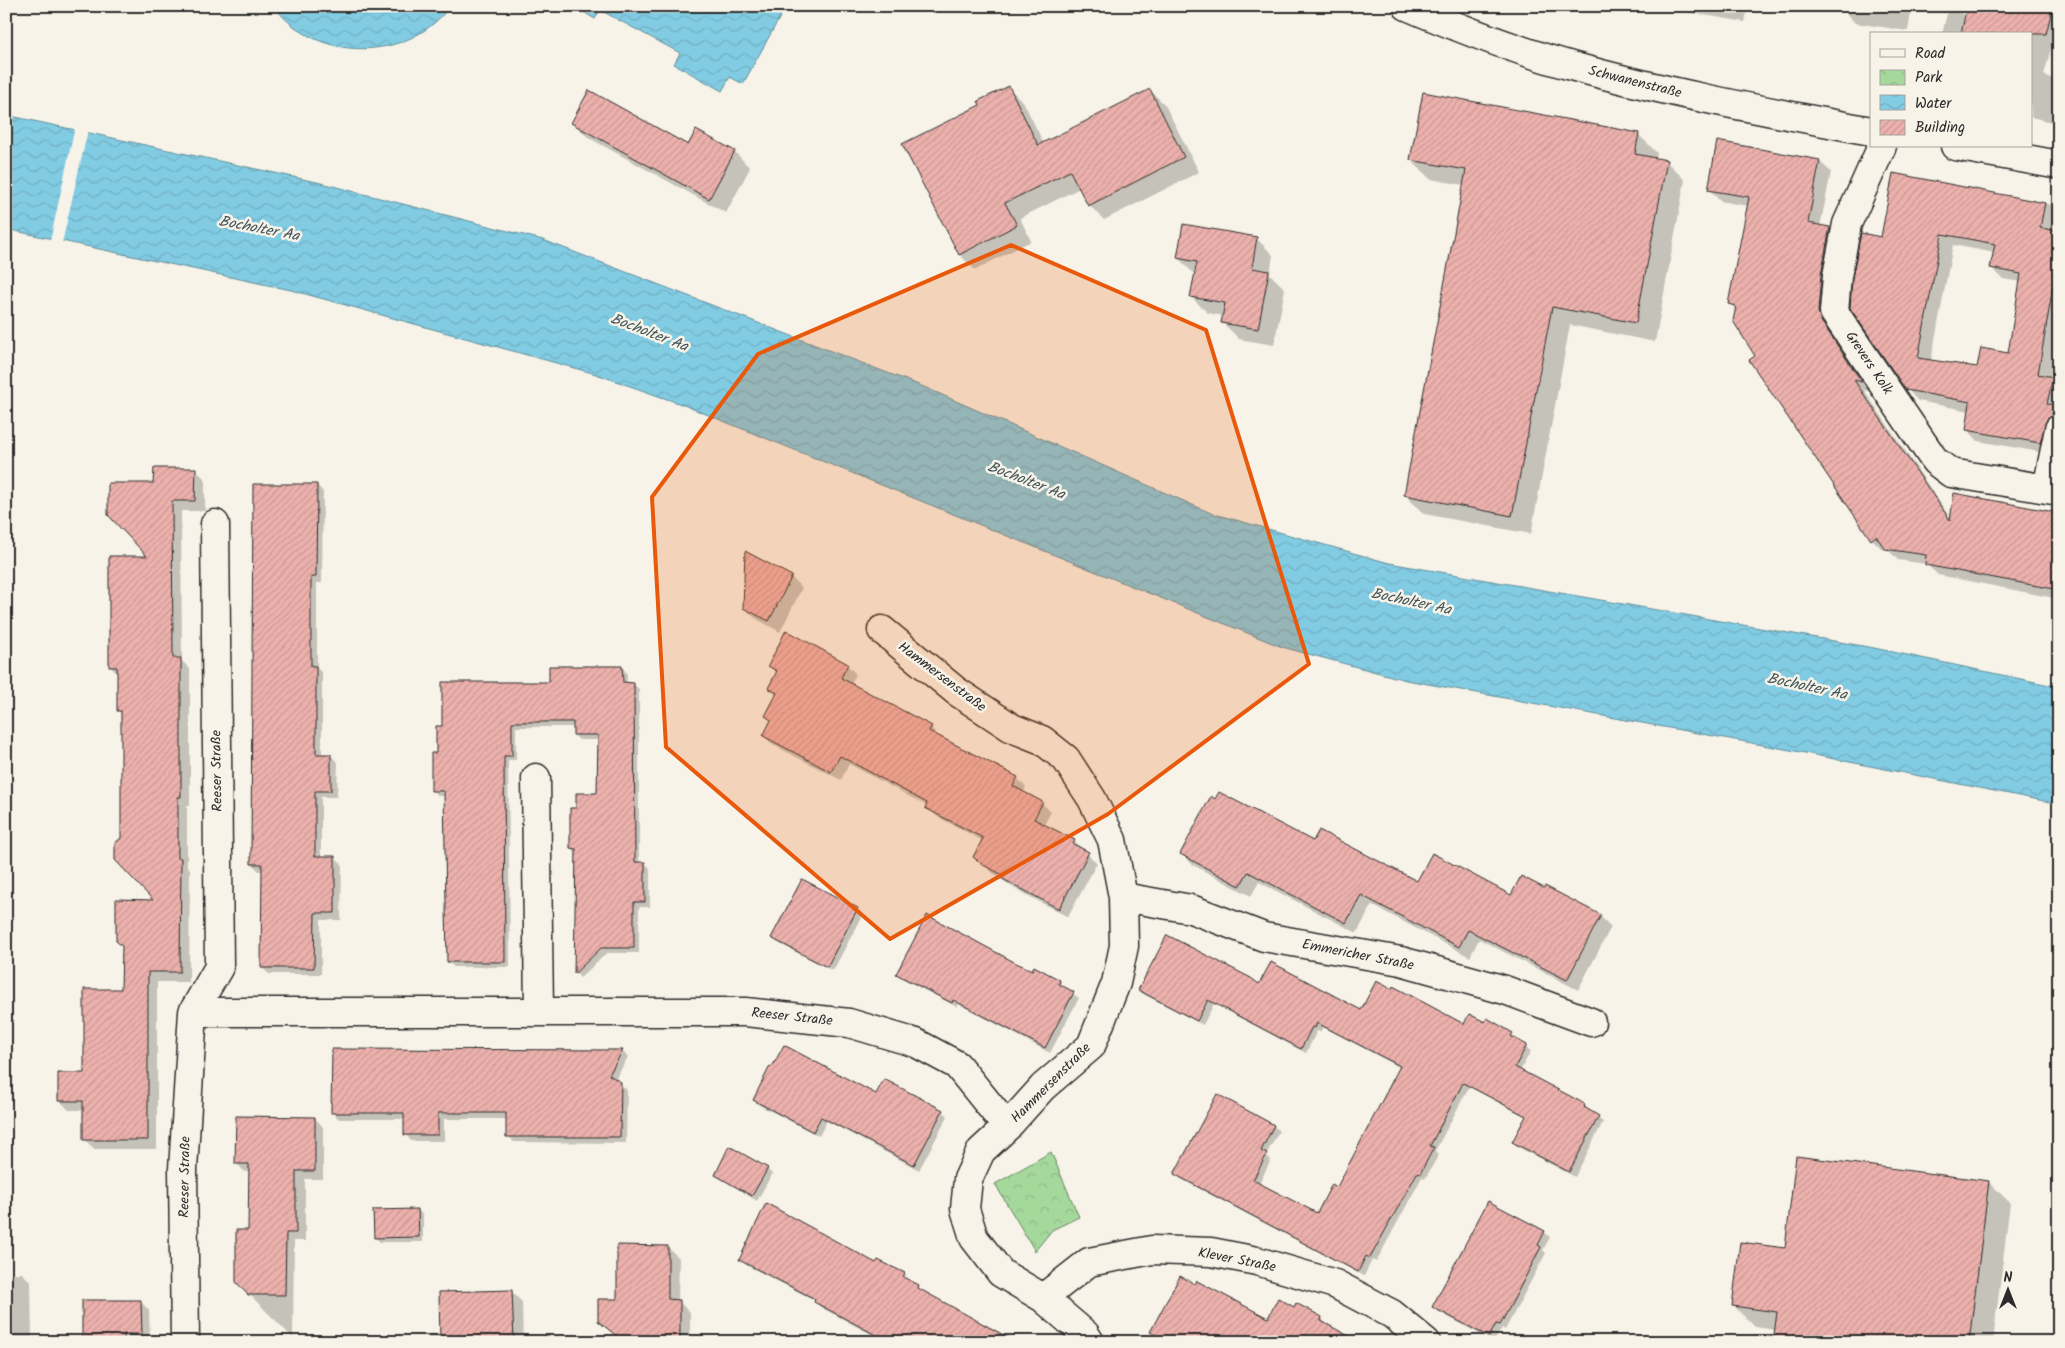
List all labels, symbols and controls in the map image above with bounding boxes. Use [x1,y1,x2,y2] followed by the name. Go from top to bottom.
[1870,32,2032,148] legend
[1915,42,1946,66] text: Road
[1586,60,1685,104] street label: Schwanenstraße
[1915,66,1943,90] text: Park
[1915,92,1952,116] text: Water
[1915,116,1965,140] text: Building
[217,209,302,249] water label: Bocholter Aa
[607,307,692,359] water label: Bocholter Aa
[1840,327,1899,400] street label: Grevers Kolk
[984,455,1069,507] water label: Bocholter Aa
[1369,582,1454,622] water label: Bocholter Aa
[893,636,991,718] street label: Hammersenstraße
[1765,667,1850,707] water label: Bocholter Aa
[205,729,229,812] street label: Reeser Straße
[1300,933,1417,977] street label: Emmericher Straße
[750,1002,835,1032] street label: Reeser Straße
[1006,1037,1097,1128] street label: Hammersenstraße
[173,1135,197,1218] street label: Reeser Straße
[1196,1242,1279,1278] street label: Klever Straße
[1982,1266,2032,1316] north arrow
[2004,1267,2013,1289] text: N

